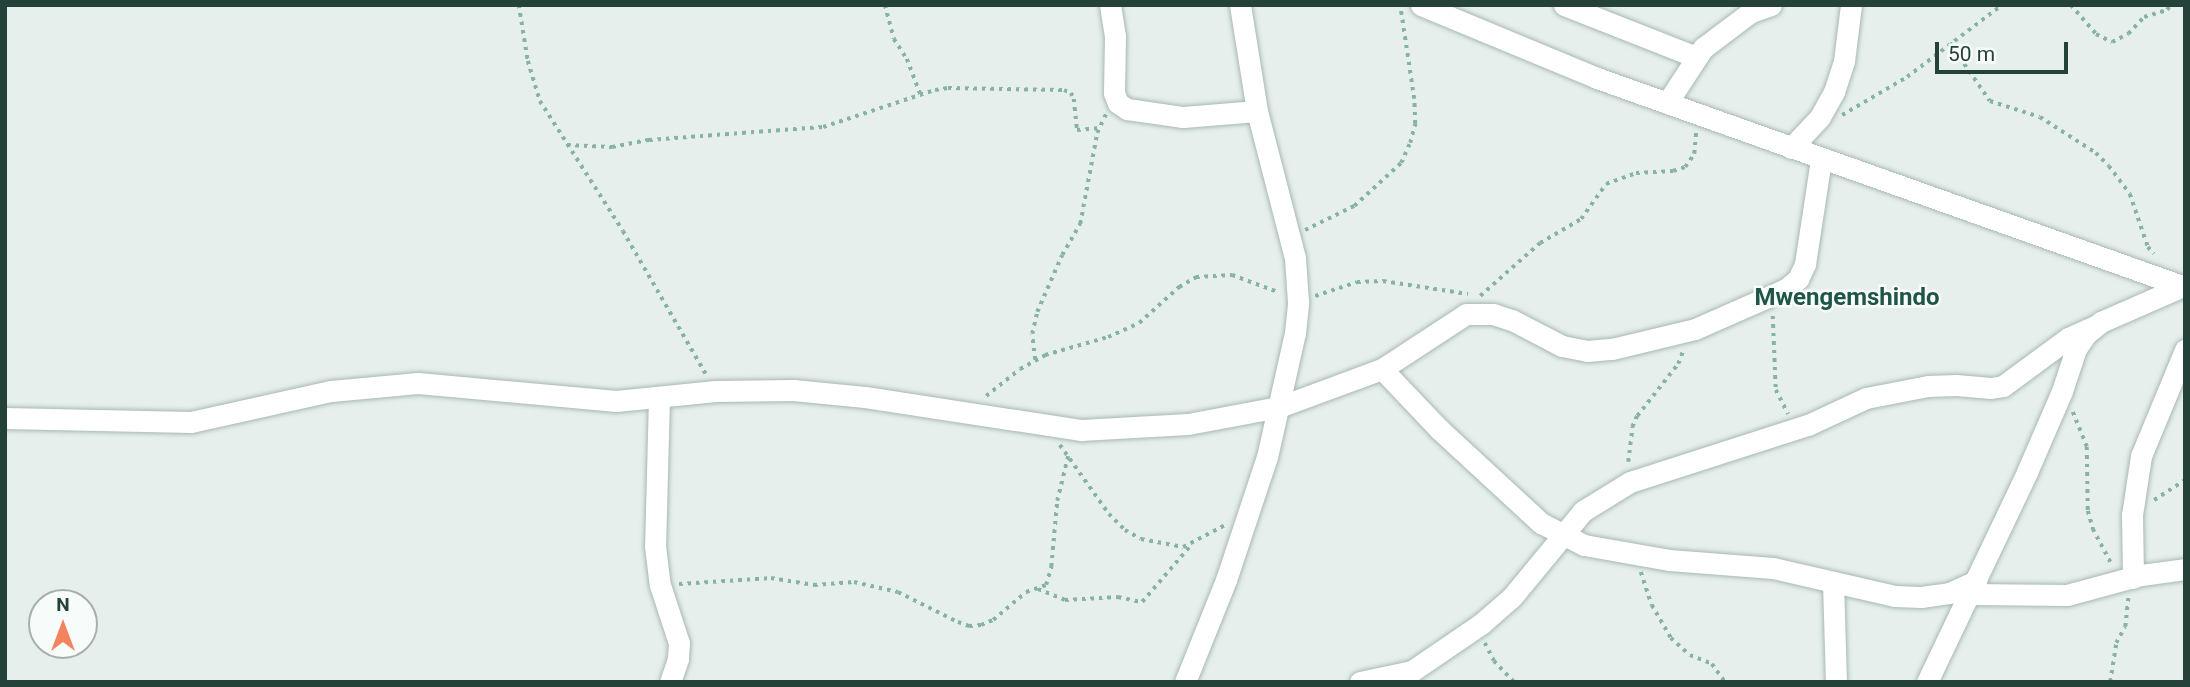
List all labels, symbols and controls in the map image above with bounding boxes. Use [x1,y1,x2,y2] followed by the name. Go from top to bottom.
[1938,28,2071,72] scale bar
[1948,42,1995,66] text: 50 m
[1754,284,1940,312] district label: Mwengemshindo
[28,589,98,659] north arrow
[56,593,70,616] text: N

